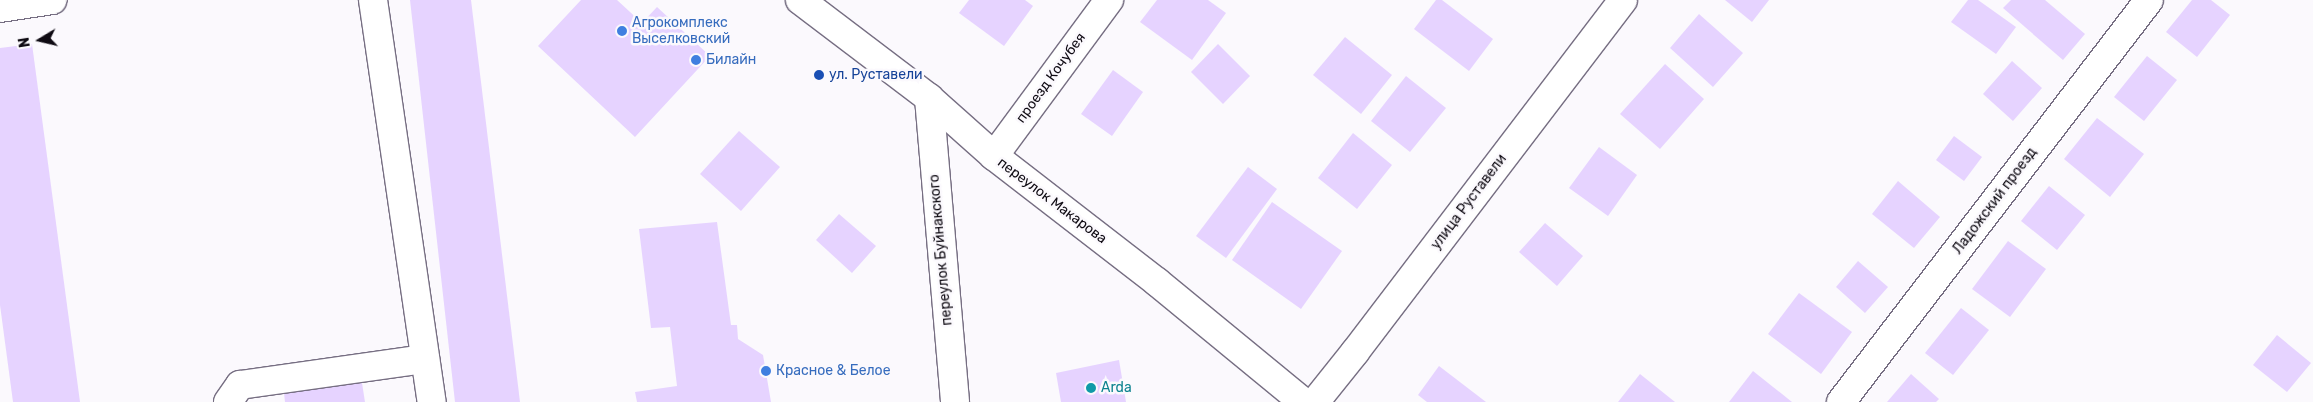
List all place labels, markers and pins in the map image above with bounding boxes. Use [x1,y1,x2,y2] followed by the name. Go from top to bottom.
[632,15,730,48] place label: Агрокомплекс Выселковский
[616,25,628,37] marker: Агрокомплекс Выселковский
[706,52,756,68] place label: Билайн
[690,54,702,66] marker: Билайн
[829,67,923,83] place label: ул. Руставели
[813,69,825,81] marker: ул. Руставели
[776,363,890,379] place label: Красное & Белое
[760,365,772,377] marker: Красное & Белое
[1101,380,1132,396] place label: Arda
[1085,382,1097,394] marker: Arda

